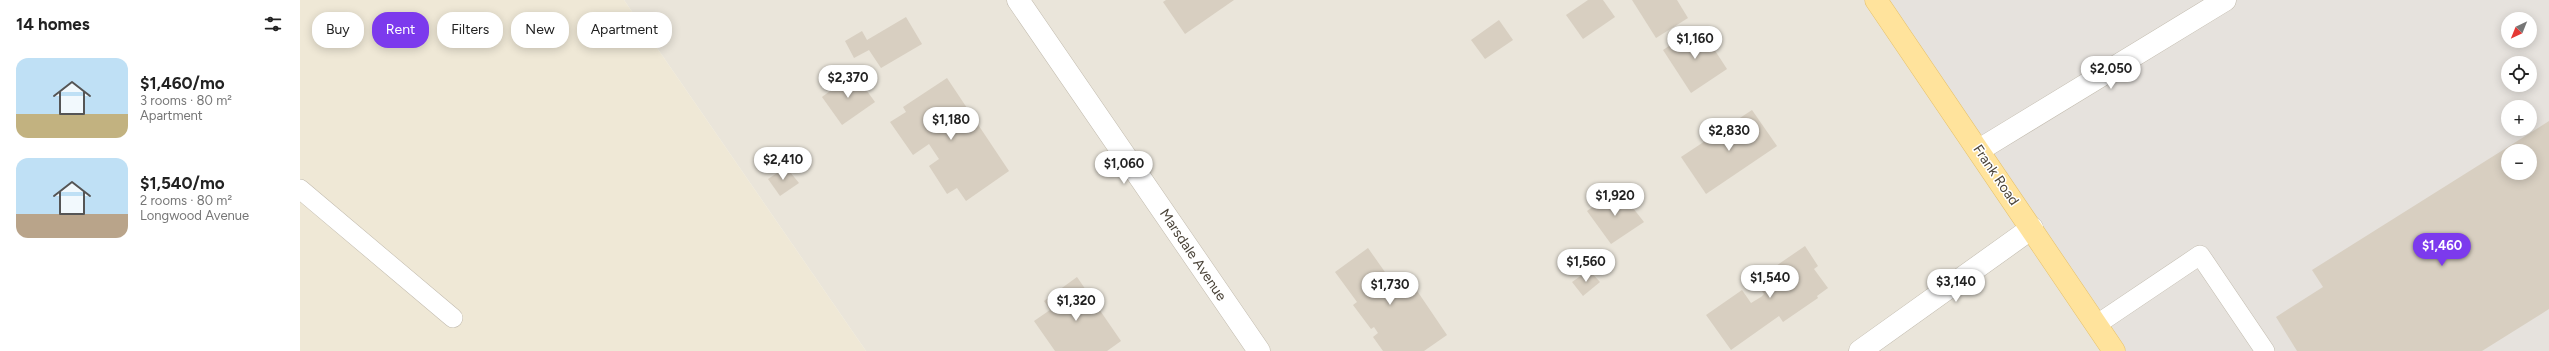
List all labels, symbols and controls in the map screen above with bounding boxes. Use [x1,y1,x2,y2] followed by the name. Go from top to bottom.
[312,12,364,48] chip: Buy
[372,12,429,48] chip: Rent
[437,12,503,48] chip: Filters
[511,12,569,48] chip: New
[577,12,672,48] chip: Apartment
[2501,12,2537,48] north arrow
[2501,12,2537,180] map controls
[262,13,284,35] icon: filters
[16,14,90,34] text: 14 homes
[1662,26,1728,60] pin: $1,160
[1676,31,1714,46] text: $1,160
[2078,56,2144,90] pin: $2,050
[2501,56,2537,92] button: locate
[2090,61,2132,76] text: $2,050
[815,65,881,99] pin: $2,370
[828,70,868,85] text: $2,370
[140,73,225,93] text: $1,460/mo
[48,74,96,122] icon: home
[140,93,232,108] text: 3 rooms · 80 m²
[2501,100,2537,136] button: +
[918,107,984,141] pin: $1,180
[140,108,203,123] text: Apartment
[932,112,970,127] text: $1,180
[1696,118,1762,152] pin: $2,830
[1708,123,1750,138] text: $2,830
[1969,141,2023,209] street label: Frank Road
[2501,144,2537,180] button: −
[750,147,816,181] pin: $2,410
[1091,151,1157,185] pin: $1,060
[763,152,803,167] text: $2,410
[1104,156,1144,171] text: $1,060
[140,173,225,193] text: $1,540/mo
[48,174,96,222] icon: home
[1582,183,1648,217] pin: $1,920
[1595,188,1635,203] text: $1,920
[140,193,232,208] text: 2 rooms · 80 m²
[1156,206,1230,304] street label: Marsdale Avenue
[140,208,249,223] text: Longwood Avenue
[2409,233,2475,267] pin: $1,460
[2422,238,2462,253] text: $1,460
[1553,249,1619,283] pin: $1,560
[1566,254,1606,269] text: $1,560
[1737,265,1803,299] pin: $1,540
[1923,269,1989,303] pin: $3,140
[1750,270,1790,285] text: $1,540
[1357,272,1423,306] pin: $1,730
[1936,274,1976,289] text: $3,140
[1371,277,1409,292] text: $1,730
[1043,288,1109,322] pin: $1,320
[1056,293,1096,308] text: $1,320

